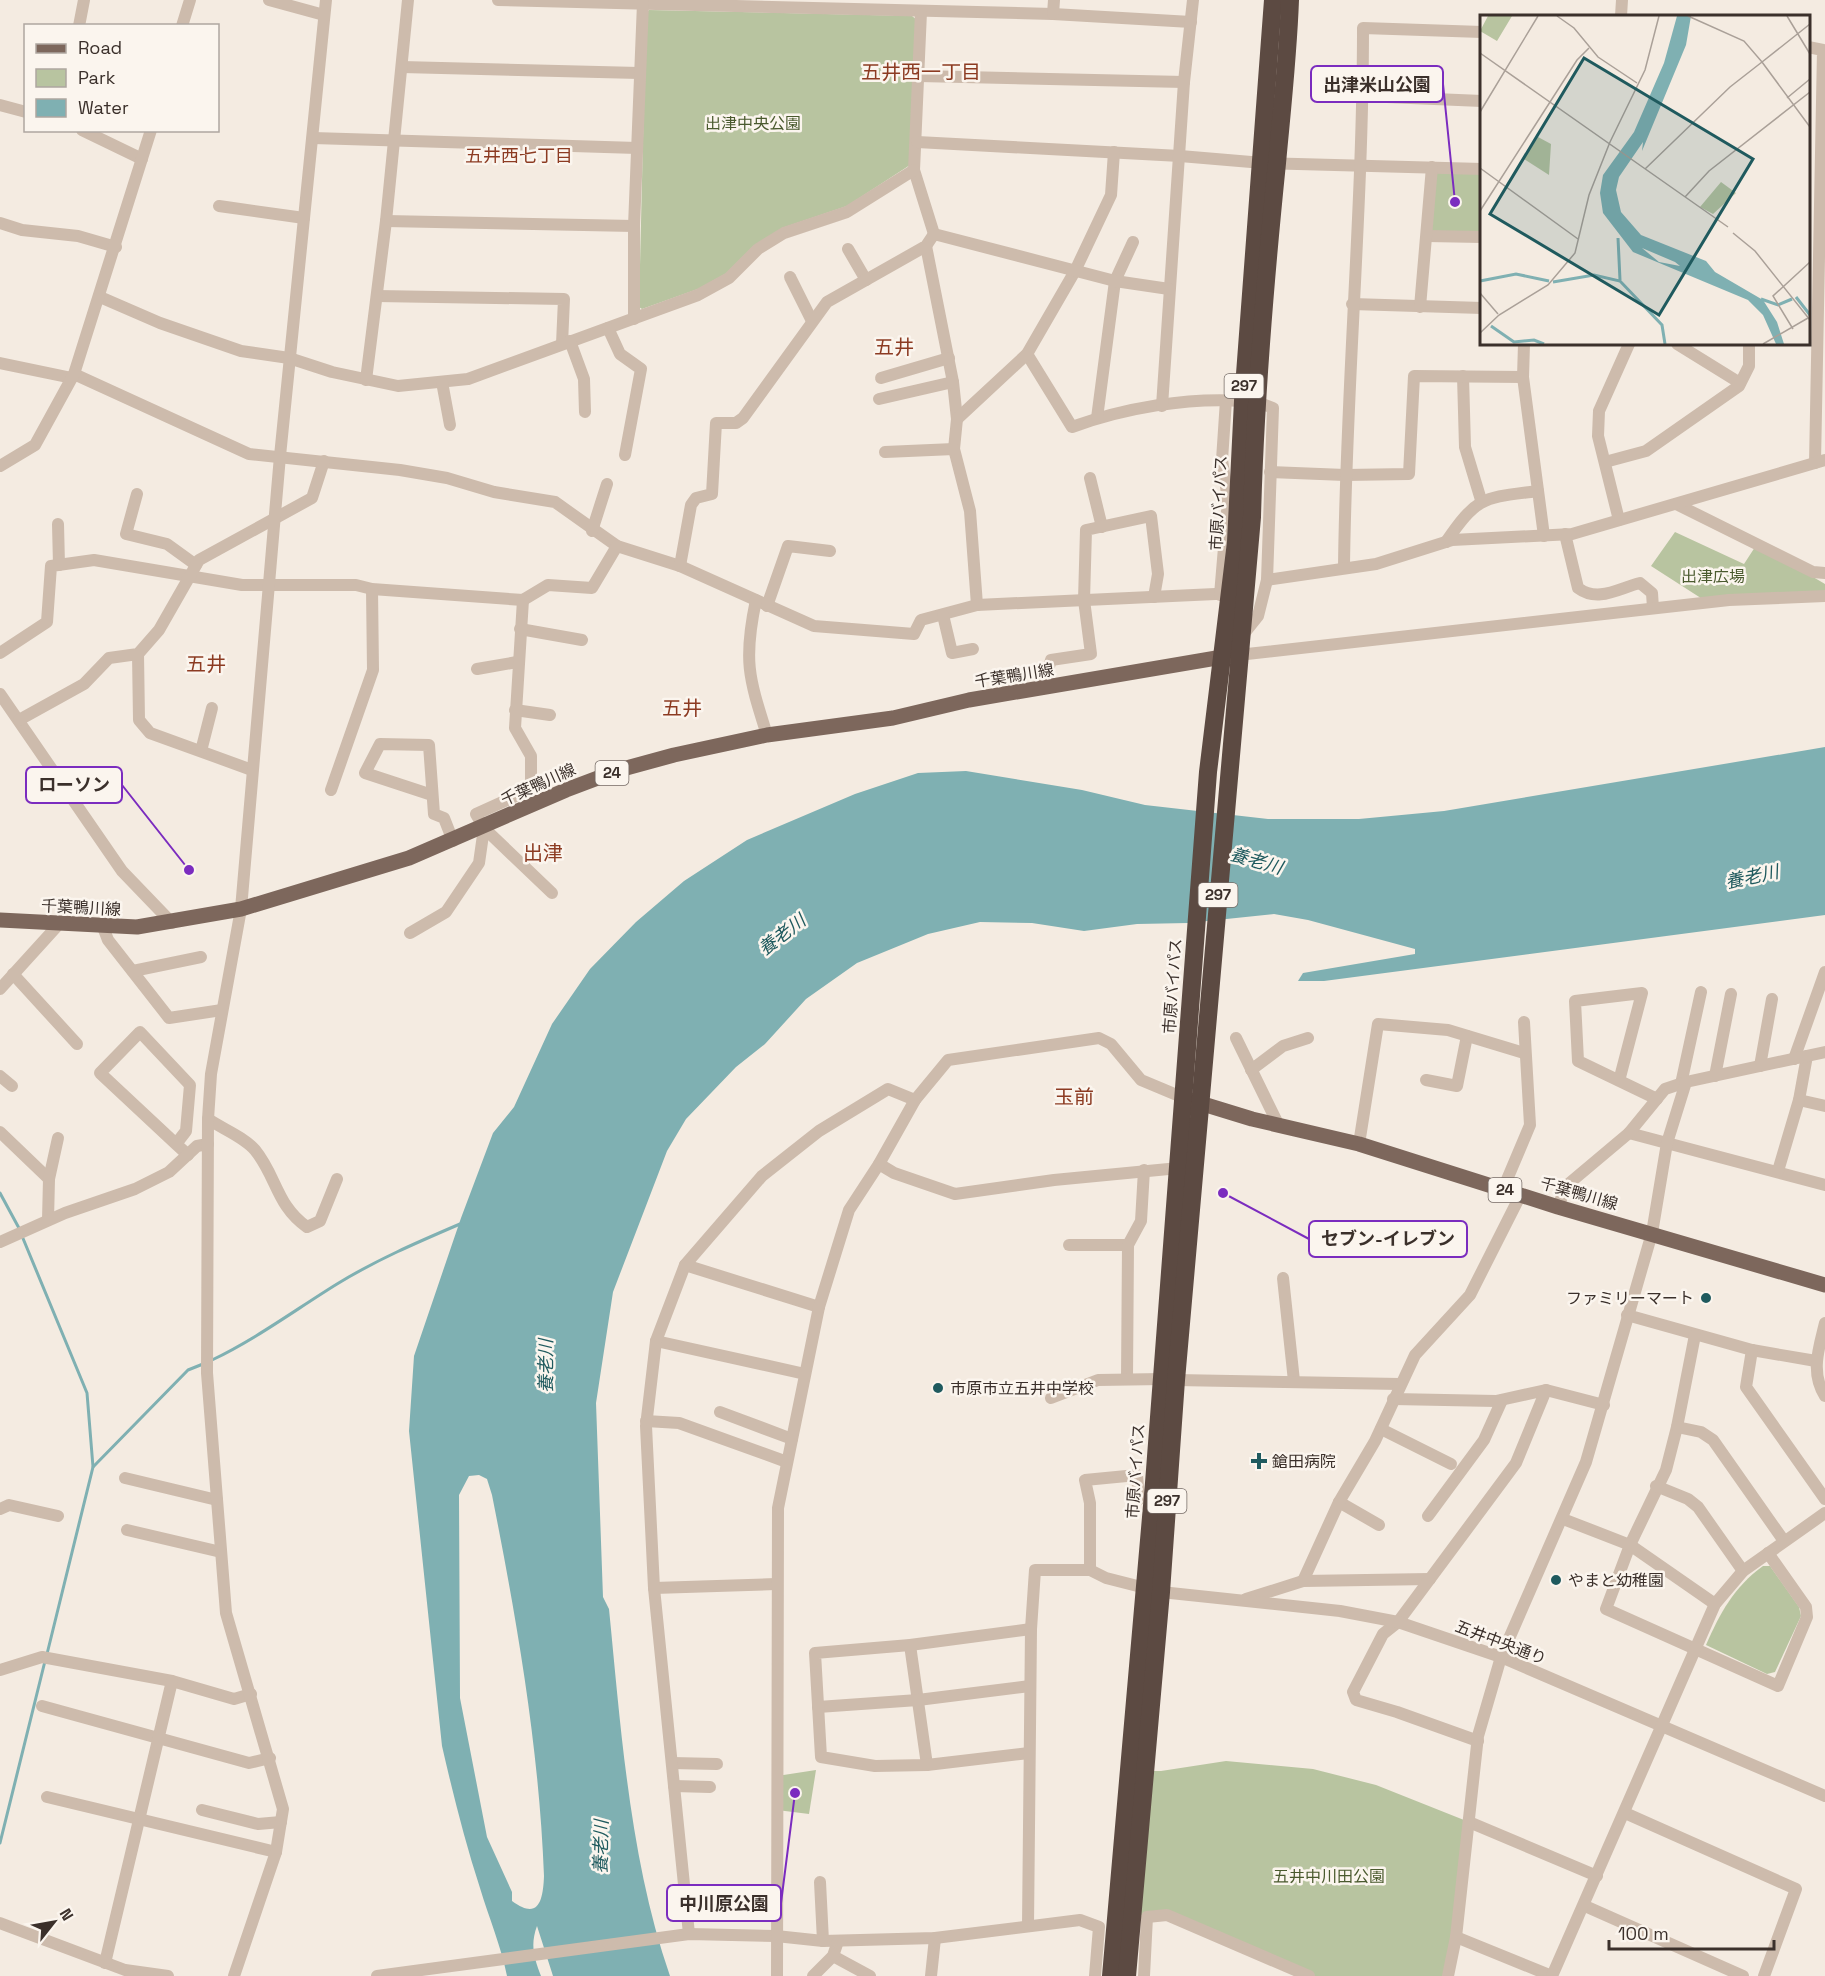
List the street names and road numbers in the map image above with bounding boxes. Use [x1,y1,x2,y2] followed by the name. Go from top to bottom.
[1224,374,1264,398] road number: 297
[1206,455,1231,551] street label: 市原バイパス
[973,659,1055,692] street label: 千葉鴨川線
[497,759,579,810] street label: 千葉鴨川線
[596,761,628,785] road number: 24
[1198,883,1238,907] road number: 297
[40,895,121,920] street label: 千葉鴨川線
[1159,938,1186,1034] street label: 市原バイパス
[1538,1172,1620,1215] street label: 千葉鴨川線
[1488,1178,1522,1202] road number: 24
[1122,1423,1149,1519] street label: 市原バイパス
[1148,1489,1186,1513] road number: 297
[1452,1615,1549,1669] street label: 五井中央通り

